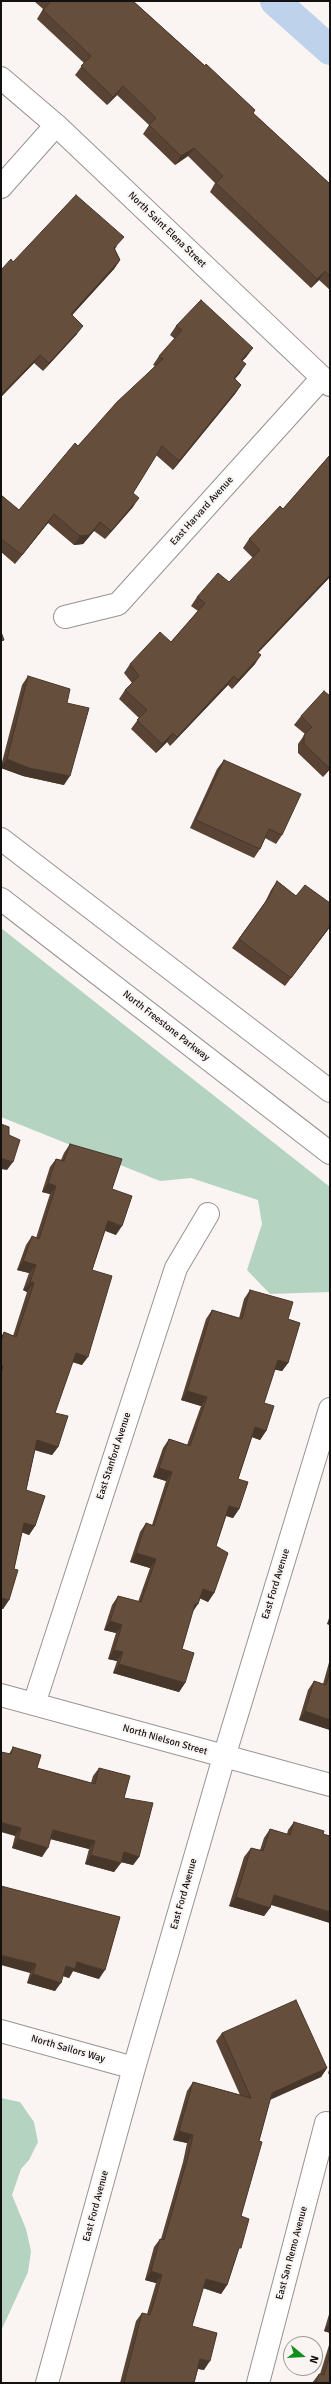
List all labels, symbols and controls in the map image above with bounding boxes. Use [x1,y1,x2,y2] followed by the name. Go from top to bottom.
[125,190,209,270] street label: North Saint Elena Street
[168,474,236,548] street label: East Harvard Avenue
[120,988,212,1064] street label: North Freestone Parkway
[94,1411,134,1501] street label: East Stanford Avenue
[260,1547,292,1621] street label: East Ford Avenue
[121,1722,209,1758] street label: North Nielson Street
[168,1857,200,1931] street label: East Ford Avenue
[30,2033,106,2065] street label: North Sailors Way
[81,2169,111,2243] street label: East Ford Avenue
[274,2205,310,2301] street label: East San Remo Avenue
[283,2336,323,2376] north arrow
[307,2354,321,2365] text: N

